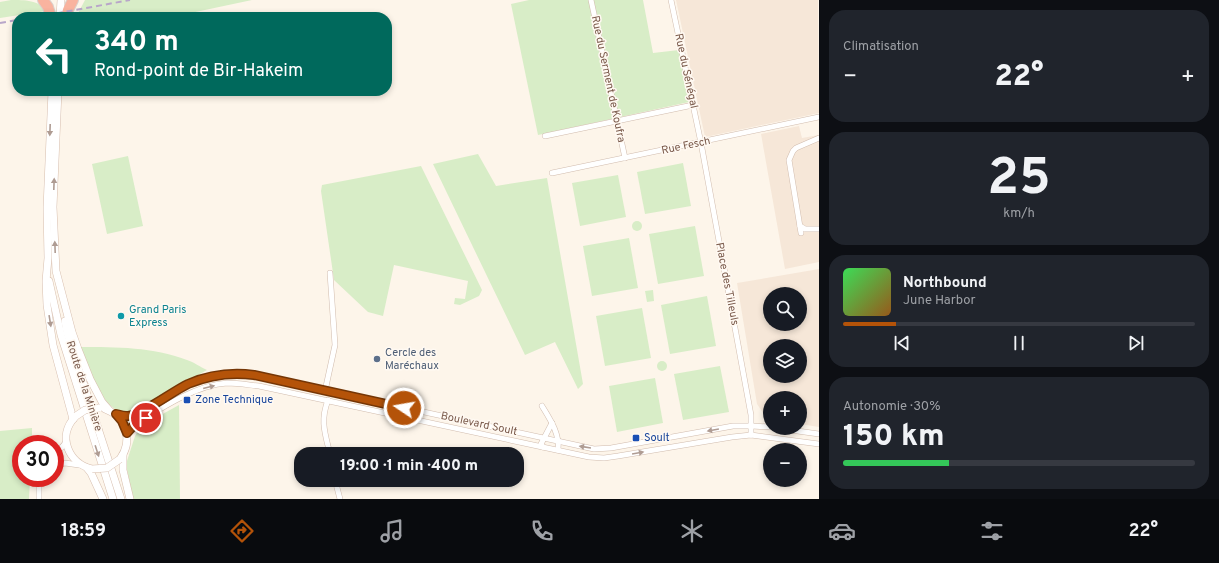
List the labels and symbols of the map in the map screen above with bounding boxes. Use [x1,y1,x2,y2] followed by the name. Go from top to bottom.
[588,14,628,144] street label: Rue du Serment de Koufra
[671,32,701,110] street label: Rue du Sénégal
[47,124,53,137] one-way arrow
[660,134,712,158] street label: Rue Fesch
[51,178,58,190] one-way arrow
[51,241,58,253] one-way arrow
[712,241,742,327] street label: Place des Tilleuls
[129,303,187,330] place label: Grand Paris Express
[116,311,126,321] marker: Grand Paris Express
[47,315,53,327] one-way arrow
[63,339,105,433] street label: Route de la Minière
[385,346,439,373] place label: Cercle des Maréchaux
[372,354,382,364] marker: Cercle des Maréchaux
[202,383,215,389] one-way arrow
[383,387,425,429] position arrow
[195,393,273,407] place label: Zone Technique
[182,395,192,405] marker: Zone Technique
[129,401,163,435] pin
[439,409,519,439] street label: Boulevard Soult
[707,427,719,433] one-way arrow
[644,431,670,445] place label: Soult
[631,433,641,443] marker: Soult
[12,435,64,487] speed limit sign: 30
[579,444,591,450] one-way arrow
[95,445,101,457] one-way arrow
[632,450,644,456] one-way arrow

